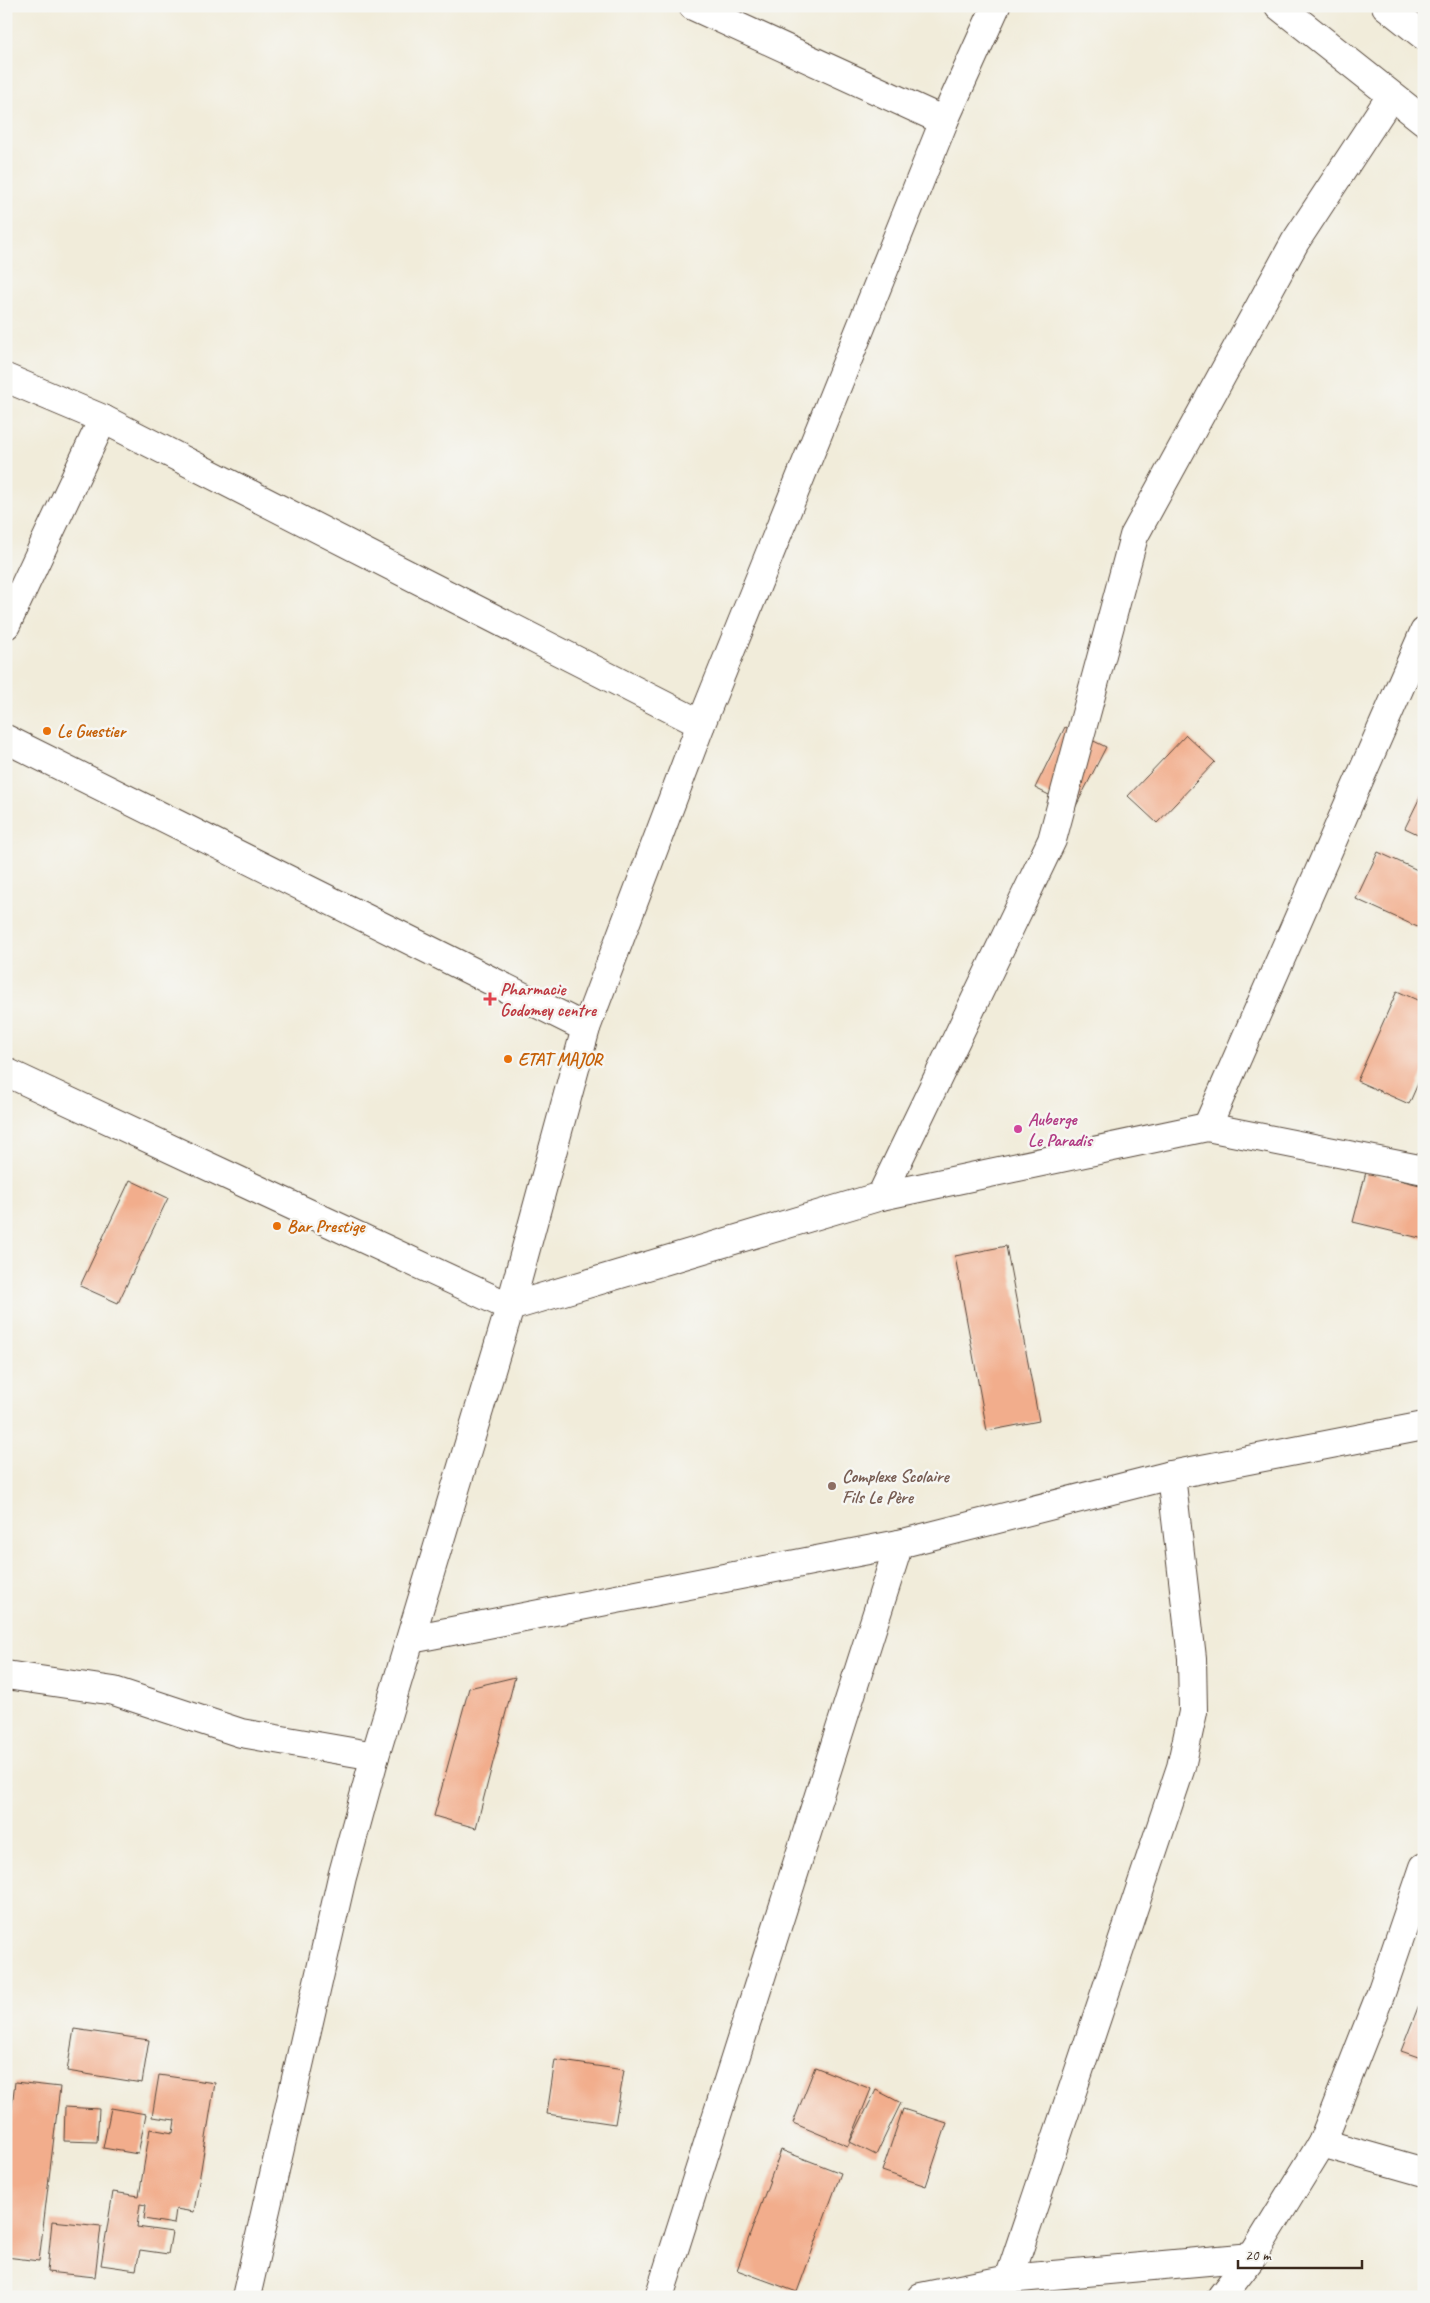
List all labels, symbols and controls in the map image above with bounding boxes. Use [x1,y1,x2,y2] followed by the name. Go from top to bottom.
[57,720,128,742] place label: Le Guestier
[41,725,53,737] marker: Le Guestier
[500,978,598,1021] place label: Pharmacie Godomey centre
[484,993,496,1005] marker: Pharmacie Godomey centre
[518,1048,604,1070] place label: ETAT MAJOR
[502,1053,514,1065] marker: ETAT MAJOR
[1028,1108,1094,1151] place label: Auberge Le Paradis
[1012,1123,1024,1135] marker: Auberge Le Paradis
[287,1215,366,1237] place label: Bar Prestige
[271,1220,283,1232] marker: Bar Prestige
[842,1465,950,1508] place label: Complexe Scolaire Fils Le Père
[826,1480,838,1492] marker: Complexe Scolaire Fils Le Père
[1238,2238,1361,2270] scale bar
[1245,2246,1272,2265] text: 20 m

